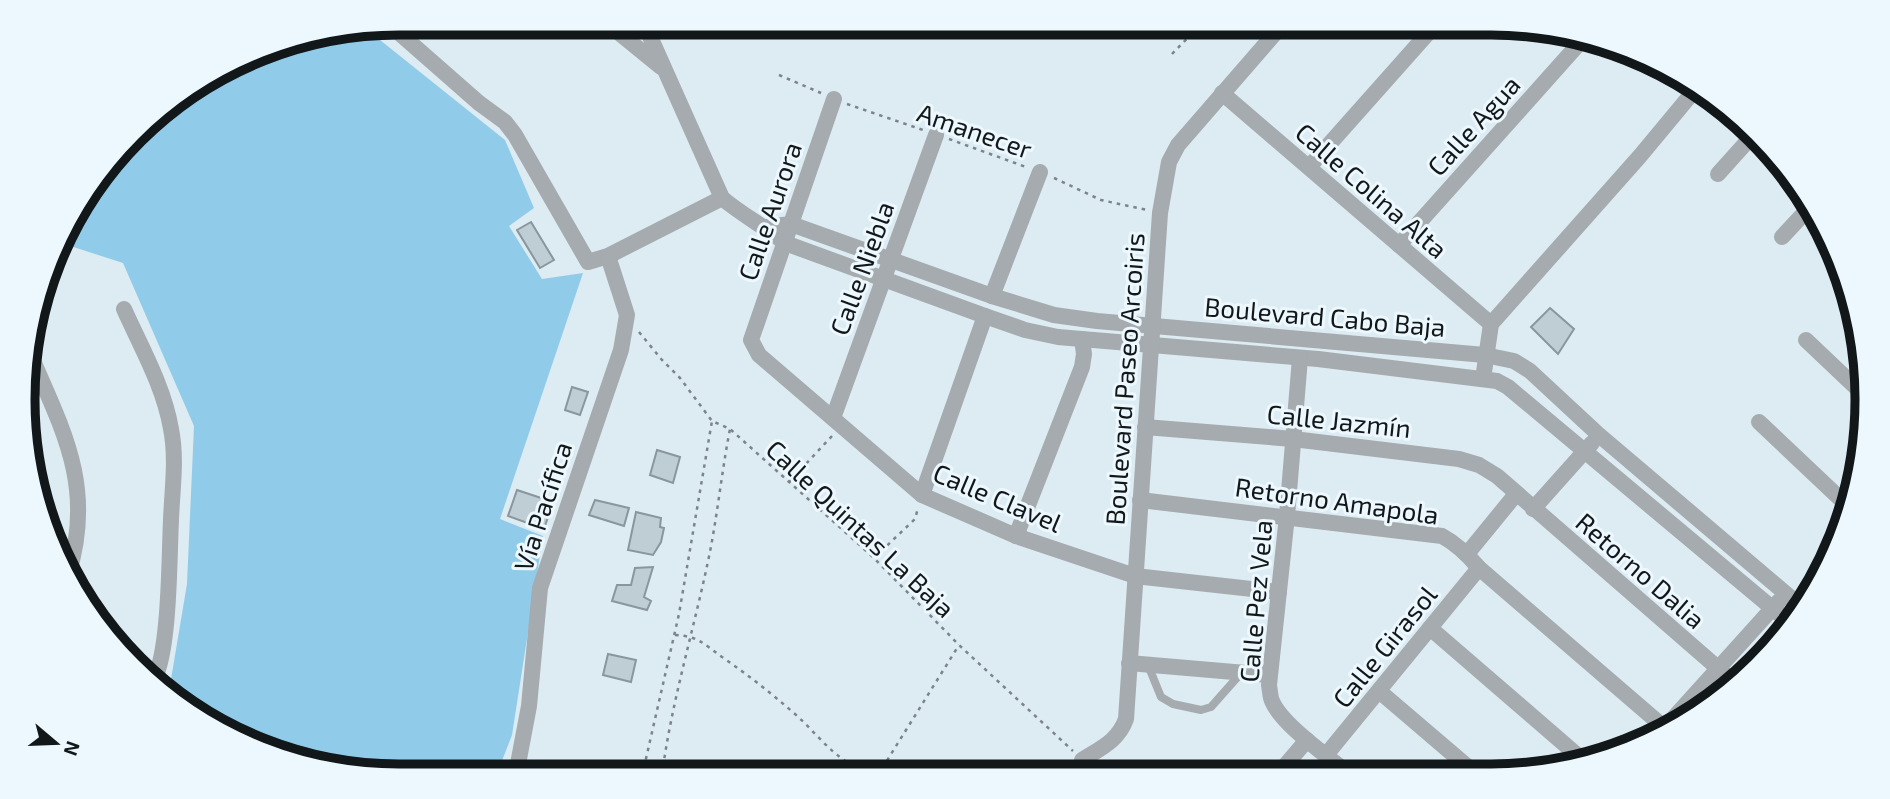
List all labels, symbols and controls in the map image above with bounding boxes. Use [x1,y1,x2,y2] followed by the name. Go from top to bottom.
[1420,69,1526,181] street label: Calle Agua
[914,96,1036,164] street label: Amanecer
[1290,116,1454,264] street label: Calle Colina Alta
[731,138,807,284] street label: Calle Aurora
[823,197,899,339] street label: Calle Niebla
[1098,232,1150,526] street label: Boulevard Paseo Arcoiris
[1203,290,1447,342] street label: Boulevard Cabo Baja
[1266,397,1412,443] street label: Calle Jazmín
[761,433,961,623] street label: Calle Quintas La Baja
[507,438,577,574] street label: Vía Pacífica
[929,456,1067,538] street label: Calle Clavel
[1233,470,1441,530] street label: Retorno Amapola
[1570,506,1712,634] street label: Retorno Dalia
[1232,519,1278,683] street label: Calle Pez Vela
[1326,579,1443,713] street label: Calle Girasol
[21,708,91,778] north arrow
[59,738,86,759] text: N

